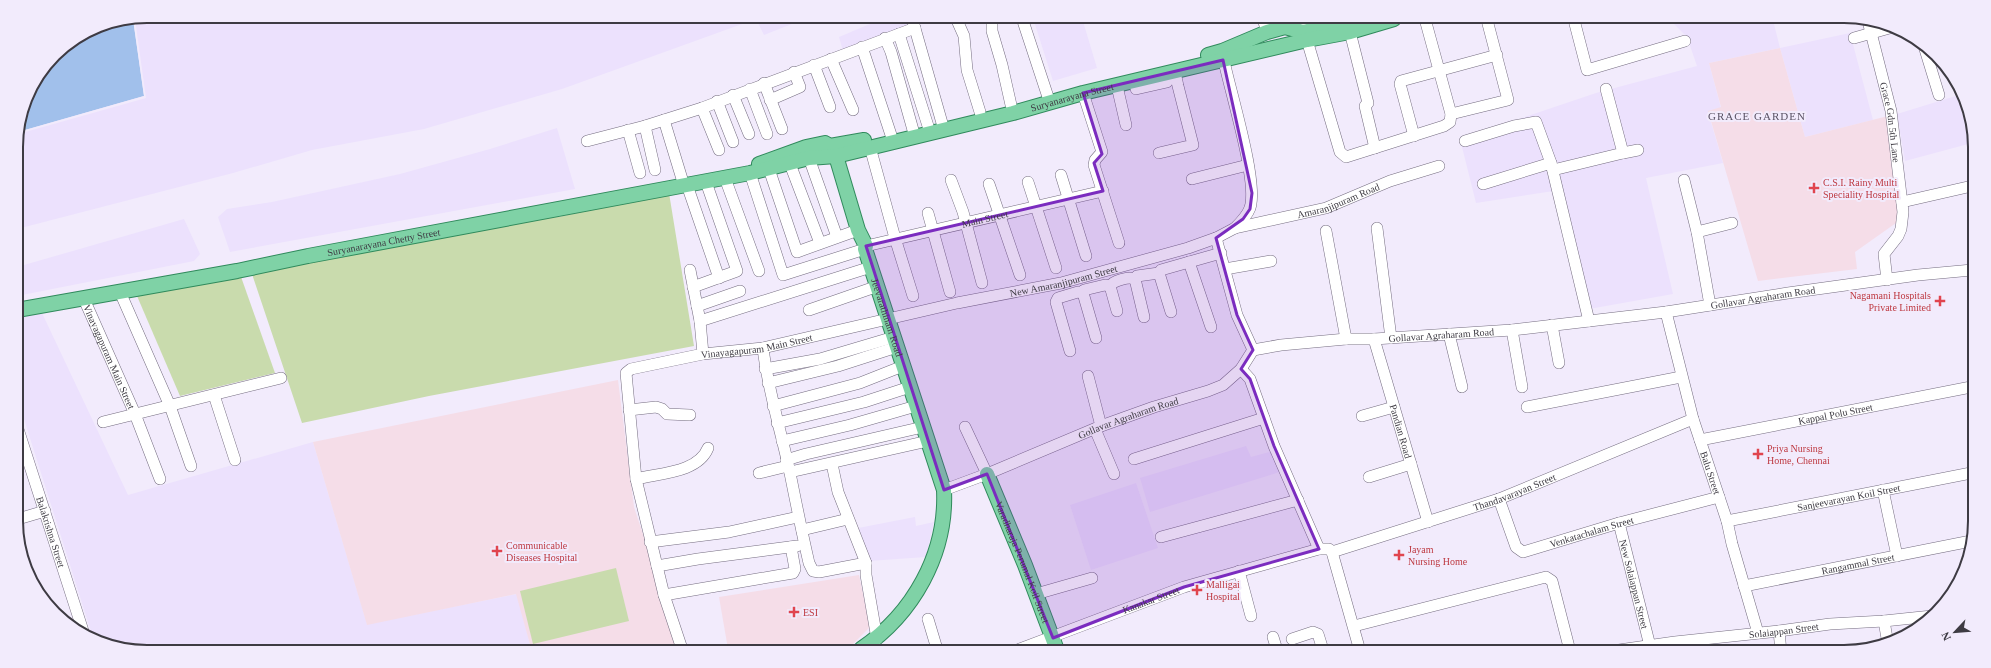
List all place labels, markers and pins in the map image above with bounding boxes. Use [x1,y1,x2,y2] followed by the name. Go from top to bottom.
[1823,177,1900,200] place label: C.S.I. Rainy Multi Speciality Hospital
[1808,182,1820,194] marker: C.S.I. Rainy Multi Speciality Hospital
[1850,290,1931,313] place label: Nagamani Hospitals Private Limited
[1934,295,1946,307] marker: Nagamani Hospitals Private Limited
[1767,443,1830,466] place label: Priya Nursing Home, Chennai
[1752,448,1764,460] marker: Priya Nursing Home, Chennai
[506,540,578,563] place label: Communicable Diseases Hospital
[1408,544,1468,567] place label: Jayam Nursing Home
[491,545,503,557] marker: Communicable Diseases Hospital
[1393,549,1405,561] marker: Jayam Nursing Home
[1206,579,1240,602] place label: Malligai Hospital
[1191,584,1203,596] marker: Malligai Hospital
[788,606,800,618] marker: ESI
[803,607,818,618] place label: ESI

